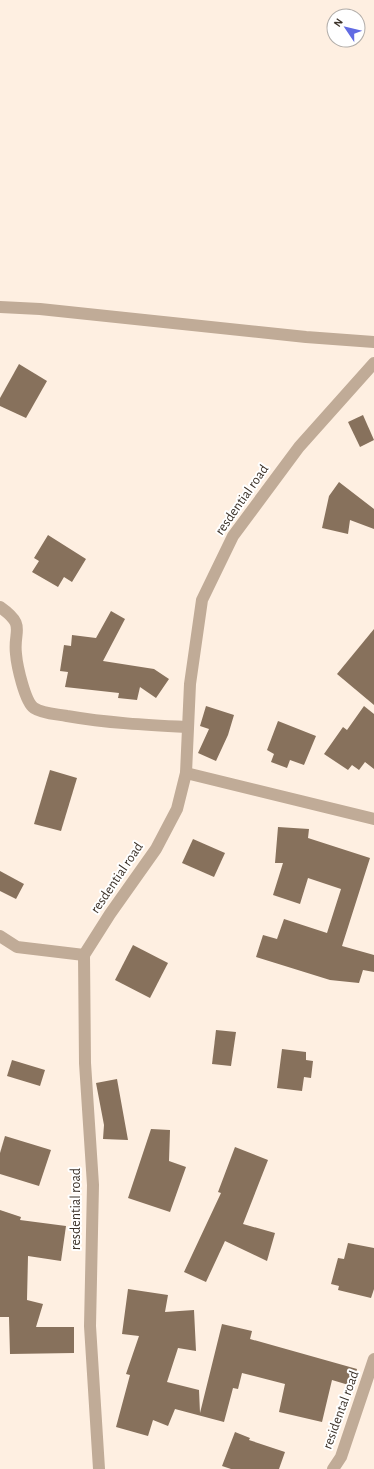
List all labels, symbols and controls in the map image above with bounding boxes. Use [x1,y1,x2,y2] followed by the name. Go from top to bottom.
[326,8,366,48] north arrow
[332,16,345,29] text: N
[213,462,271,538] street label: resdential road
[88,840,146,916] street label: resdential road
[69,1168,83,1250] street label: resdential road
[320,1369,362,1451] street label: residental road

